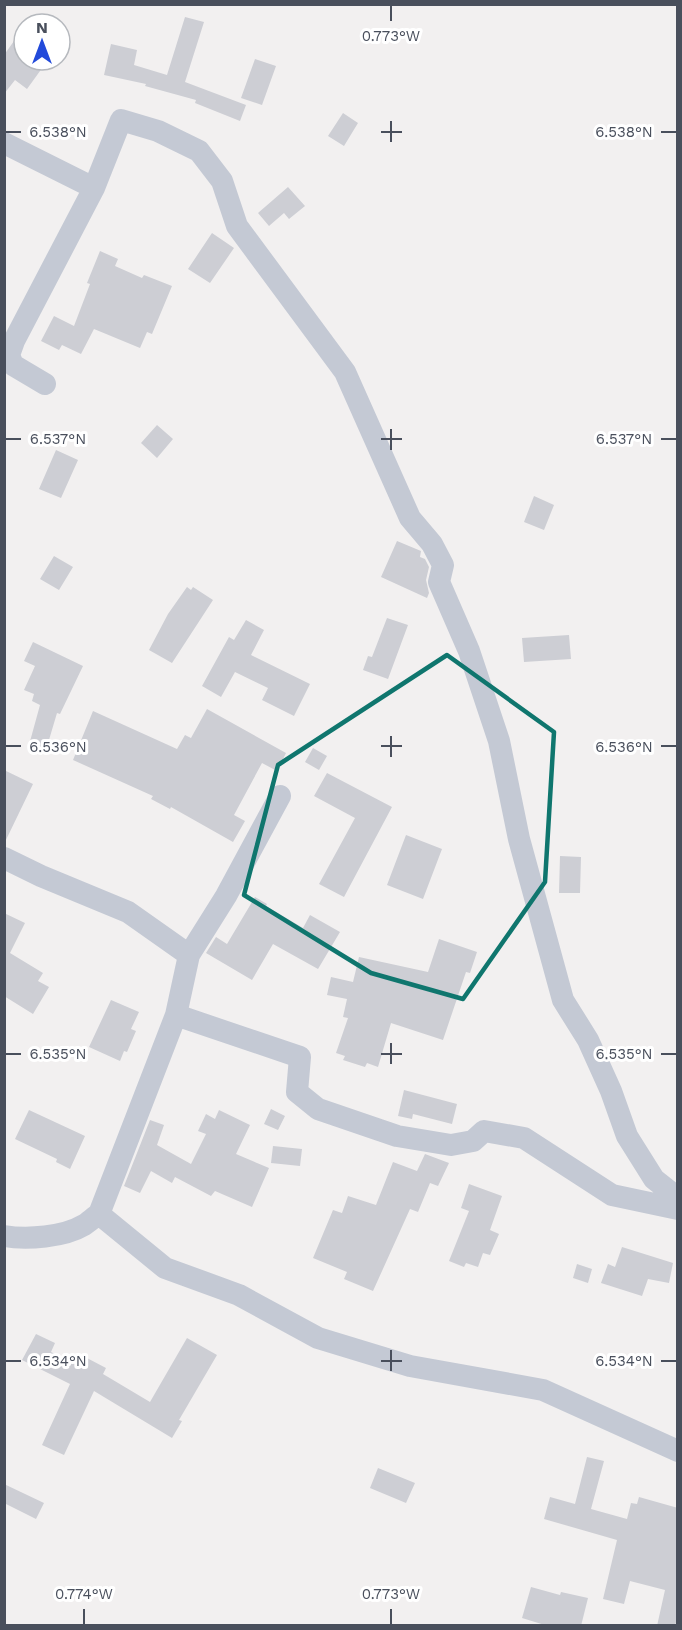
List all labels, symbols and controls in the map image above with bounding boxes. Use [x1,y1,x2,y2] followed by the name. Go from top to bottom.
[12,12,72,72] north arrow
[36,18,48,37] text: N
[362,27,420,45] text: 0.773°W
[29,123,87,141] text: 6.538°N
[595,123,653,141] text: 6.538°N
[30,430,86,448] text: 6.537°N
[596,430,652,448] text: 6.537°N
[29,738,87,756] text: 6.536°N
[595,738,653,756] text: 6.536°N
[29,1045,87,1063] text: 6.535°N
[595,1045,653,1063] text: 6.535°N
[29,1352,87,1370] text: 6.534°N
[595,1352,653,1370] text: 6.534°N
[55,1585,113,1603] text: 0.774°W
[362,1585,420,1603] text: 0.773°W

